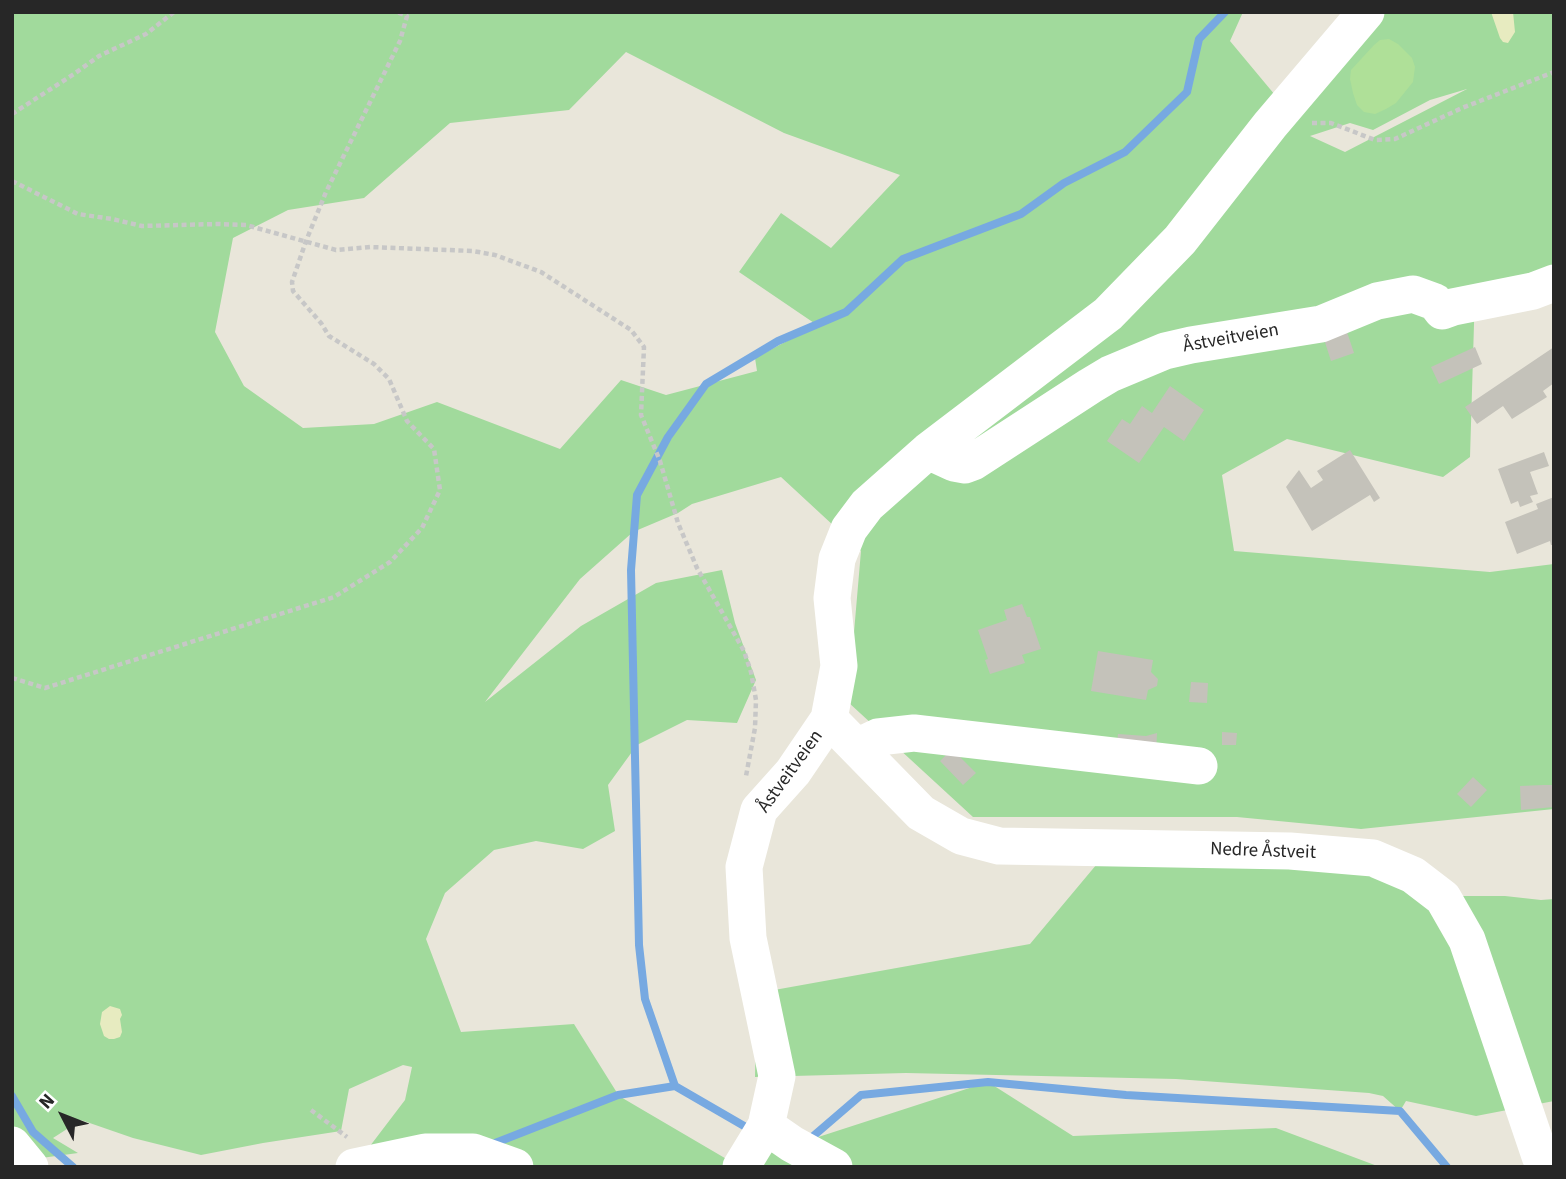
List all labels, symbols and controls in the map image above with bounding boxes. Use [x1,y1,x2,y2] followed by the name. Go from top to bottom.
[1181,319,1281,359] street label: Åstveitveien
[753,726,829,818] street label: Åstveitveien
[1210,839,1316,865] street label: Nedre Åstveit
[28,1081,98,1151] north arrow
[33,1088,61,1115] text: N

